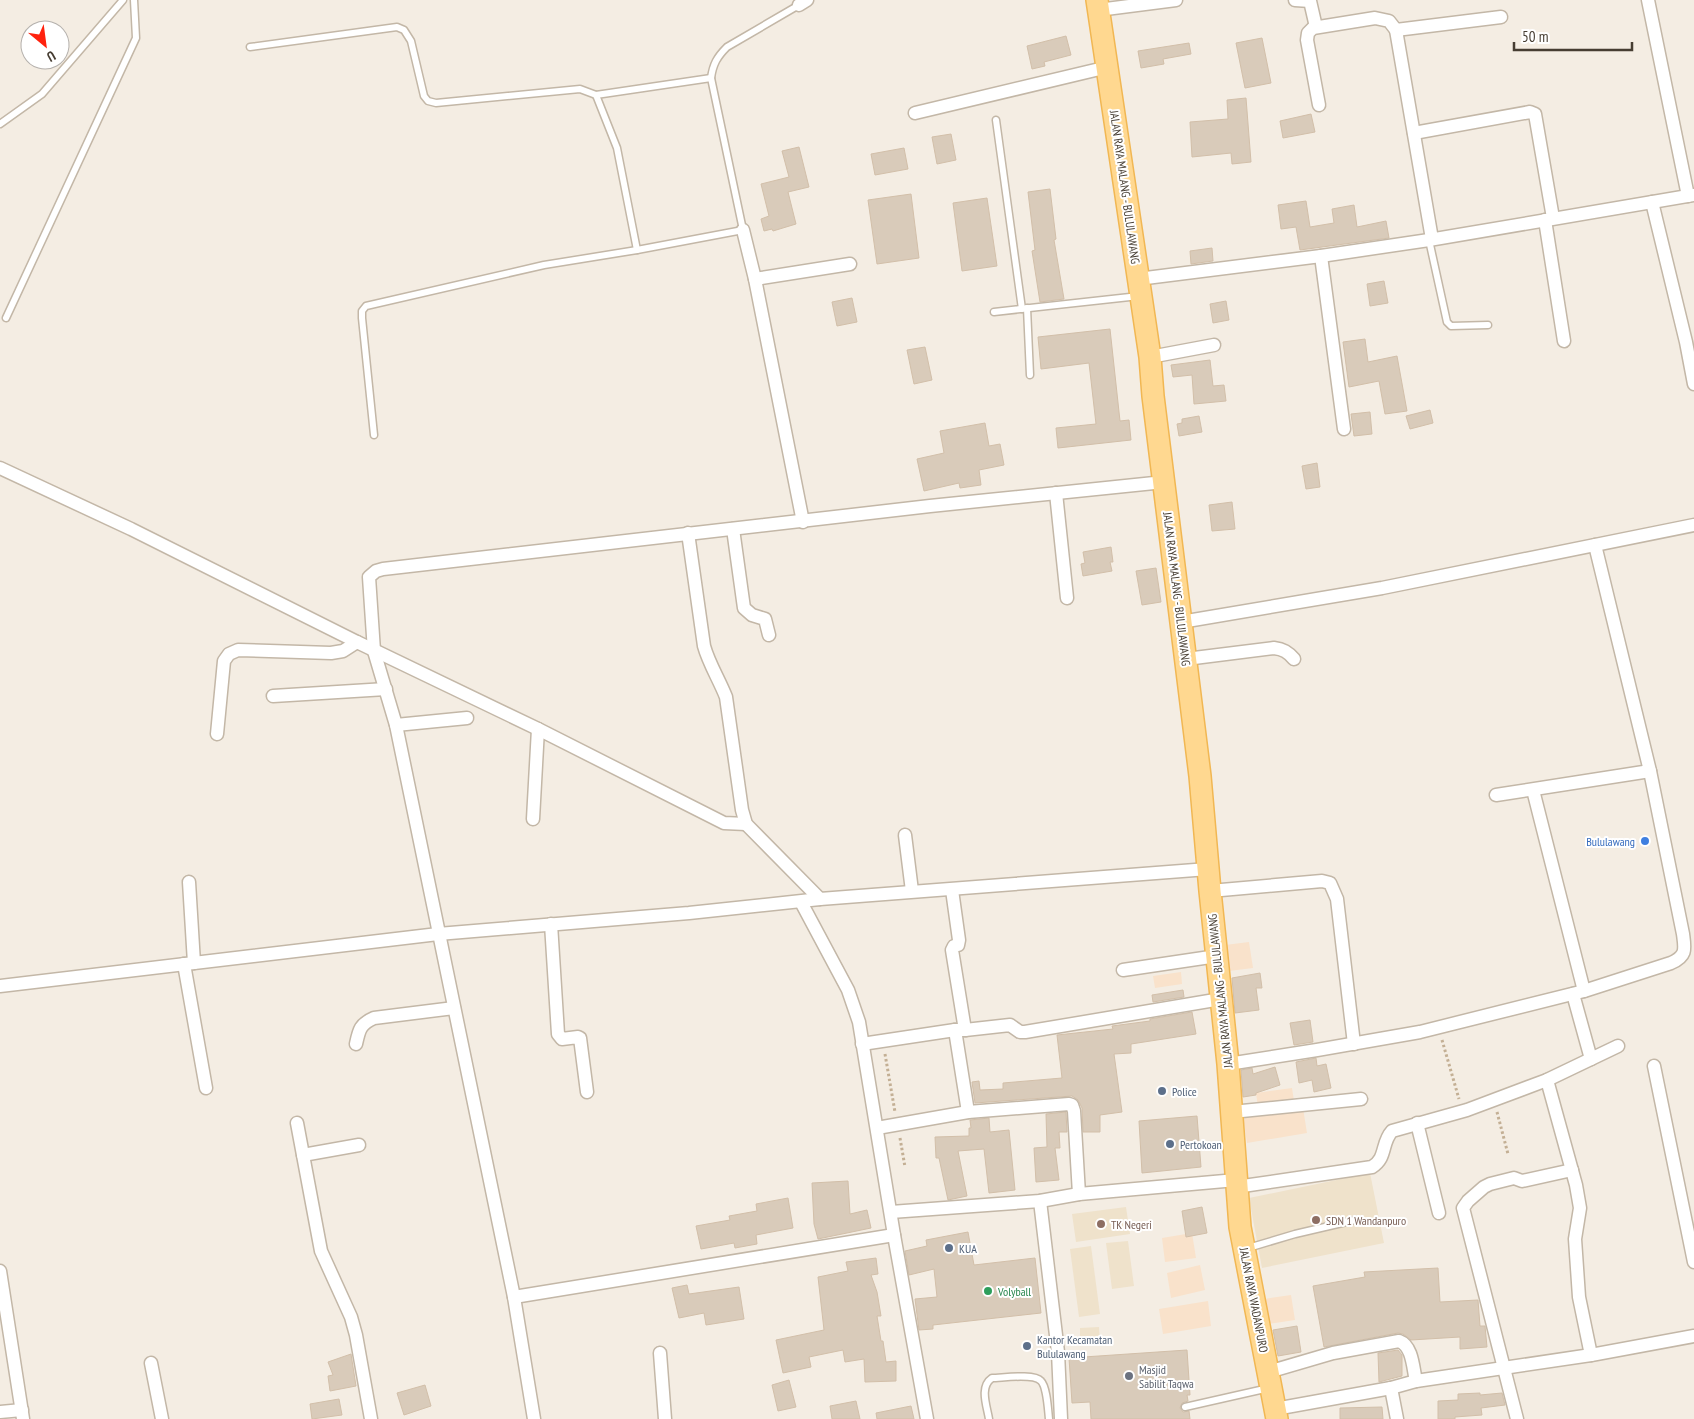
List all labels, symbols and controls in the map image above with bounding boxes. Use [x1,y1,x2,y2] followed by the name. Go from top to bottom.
[20,20,70,70] north arrow
[1514,20,1632,52] scale bar
[1522,27,1548,46] text: 50 m
[44,47,59,66] text: U
[1107,108,1143,265] street label: JALAN RAYA MALANG - BULULAWANG
[1160,510,1194,667] street label: JALAN RAYA MALANG - BULULAWANG
[1586,834,1635,849] place label: Bululawang
[1639,835,1651,847] marker: Bululawang
[1204,913,1236,1070] street label: JALAN RAYA MALANG - BULULAWANG
[1172,1084,1197,1099] place label: Police
[1156,1085,1168,1097] marker: Police
[1180,1137,1222,1152] place label: Pertokoan
[1164,1138,1176,1150] marker: Pertokoan
[1326,1213,1406,1228] place label: SDN 1 Wandanpuro
[1310,1214,1322,1226] marker: SDN 1 Wandanpuro
[1111,1217,1152,1232] place label: TK Negeri
[1095,1218,1107,1230] marker: TK Negeri
[959,1241,977,1256] place label: KUA
[943,1242,955,1254] marker: KUA
[1236,1245,1272,1354] street label: JALAN RAYA WADANPURO
[997,1284,1031,1299] place label: Volyball
[982,1285,994,1297] marker: Volyball
[1037,1332,1112,1361] place label: Kantor Kecamatan Bululawang
[1021,1340,1033,1352] marker: Kantor Kecamatan Bululawang
[1139,1362,1194,1391] place label: Masjid Sabilit Taqwa
[1123,1370,1135,1382] marker: Masjid Sabilit Taqwa

